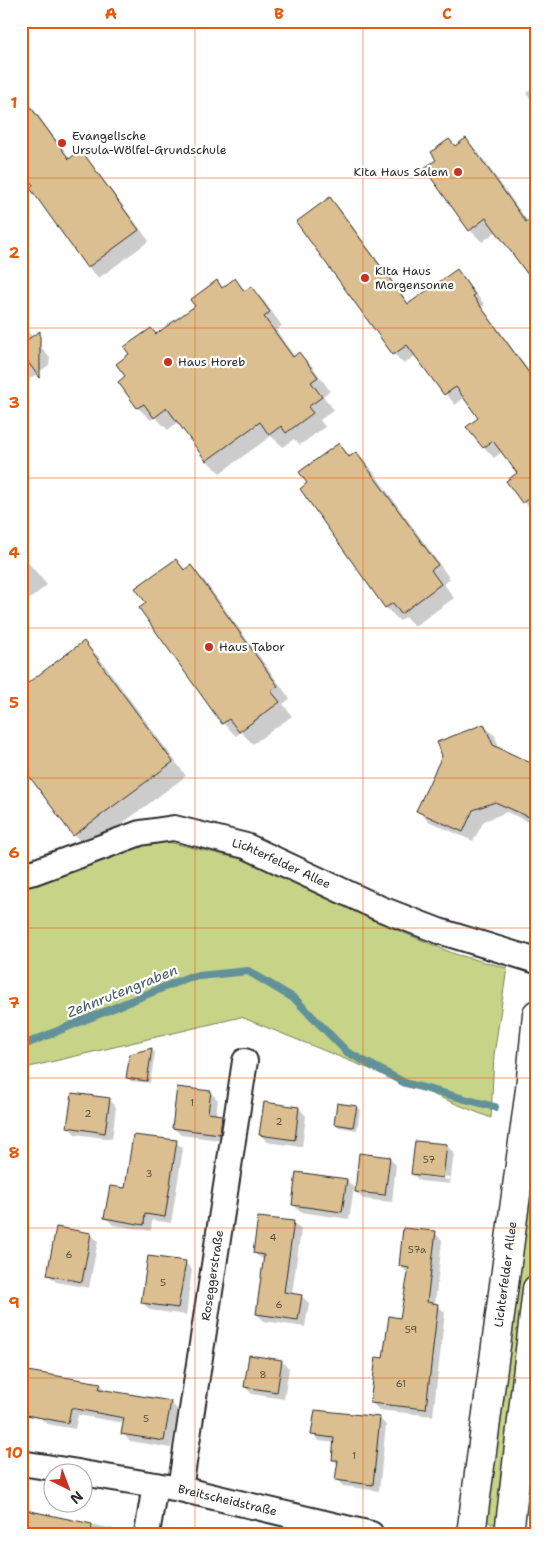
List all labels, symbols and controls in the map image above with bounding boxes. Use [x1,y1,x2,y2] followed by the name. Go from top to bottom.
[105,3,117,24] text: A
[274,3,284,24] text: B
[442,3,452,24] text: C
[10,92,18,113] text: 1
[72,128,227,158] place label: Evangelische Ursula-Wölfel-Grundschule
[56,137,68,149] marker: Evangelische Ursula-Wölfel-Grundschule
[353,164,448,180] place label: Kita Haus Salem
[452,166,464,178] marker: Kita Haus Salem
[8,242,20,263] text: 2
[375,263,455,293] place label: Kita Haus Morgensonne
[359,272,371,284] marker: Kita Haus Morgensonne
[178,354,245,370] place label: Haus Horeb
[162,356,174,368] marker: Haus Horeb
[8,392,20,413] text: 3
[8,542,20,563] text: 4
[219,639,285,655] place label: Haus Tabor
[203,641,215,653] marker: Haus Tabor
[9,692,19,713] text: 5
[230,835,333,892] street label: Lichterfelder Allee
[8,842,20,863] text: 6
[64,961,180,1021] water label: Zehnrutengraben
[8,992,20,1013] text: 7
[190,1096,194,1109] house number: 1
[85,1107,92,1120] house number: 2
[276,1115,283,1128] house number: 2
[8,1142,20,1163] text: 8
[423,1153,435,1166] house number: 57
[146,1167,153,1180] house number: 3
[490,1220,520,1328] street label: Lichterfelder Allee
[198,1229,227,1322] street label: Roseggerstraße
[270,1231,277,1244] house number: 4
[408,1243,427,1256] house number: 57a
[66,1248,73,1261] house number: 6
[160,1276,166,1289] house number: 5
[8,1292,20,1313] text: 9
[276,1298,283,1311] house number: 6
[405,1323,417,1336] house number: 59
[260,1368,267,1381] house number: 8
[396,1377,406,1390] house number: 61
[143,1412,149,1425] house number: 5
[5,1442,23,1463] text: 10
[352,1449,356,1462] house number: 1
[42,1462,92,1512] north arrow
[176,1481,279,1520] street label: Breitscheidstraße
[67,1487,87,1508] text: N

